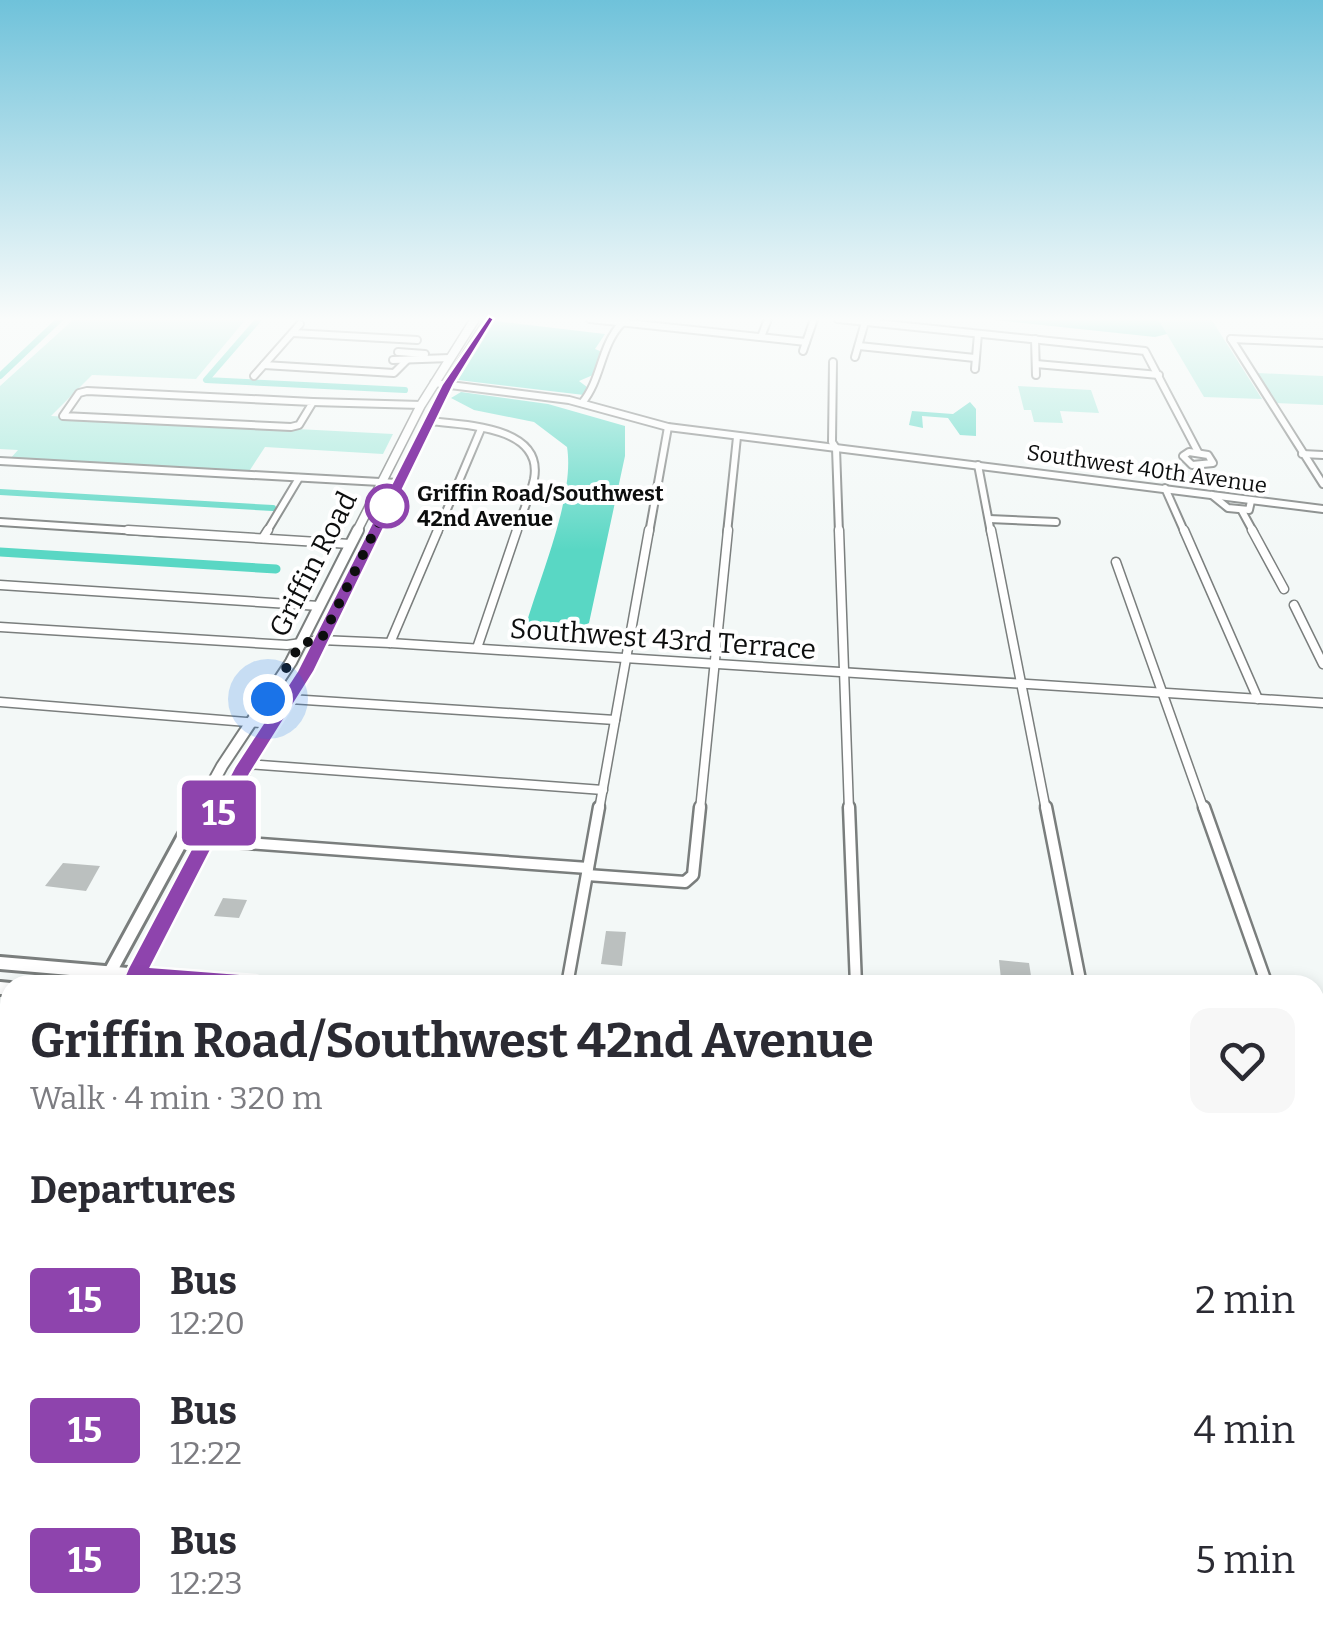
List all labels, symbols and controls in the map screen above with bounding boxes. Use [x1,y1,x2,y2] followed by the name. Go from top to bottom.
[1025,439,1269,499] street label: Southwest 40th Avenue
[417,480,664,532] place label: Griffin Road/Southwest 42nd Avenue
[366,485,408,527] marker: Griffin Road/Southwest 42nd Avenue
[262,486,364,642] street label: Griffin Road
[509,612,817,666] street label: Southwest 43rd Terrace
[243,674,293,724] your location
[174,780,264,846] line badge: 15
[202,792,236,834] text: 15
[1190,1008,1295,1113] button: heart
[30,1012,874,1070] text: Griffin Road/Southwest 42nd Avenue
[30,1079,323,1117] text: Walk · 4 min · 320 m
[30,1167,236,1213] text: Departures
[170,1258,237,1304] text: Bus
[1195,1277,1295,1323] text: 2 min
[68,1279,102,1321] text: 15
[170,1304,245,1342] text: 12:20
[170,1388,237,1434] text: Bus
[1194,1407,1295,1453] text: 4 min
[68,1409,102,1451] text: 15
[170,1434,242,1472] text: 12:22
[170,1518,237,1564] text: Bus
[1195,1537,1295,1583] text: 5 min
[68,1539,102,1581] text: 15
[170,1564,243,1602] text: 12:23

